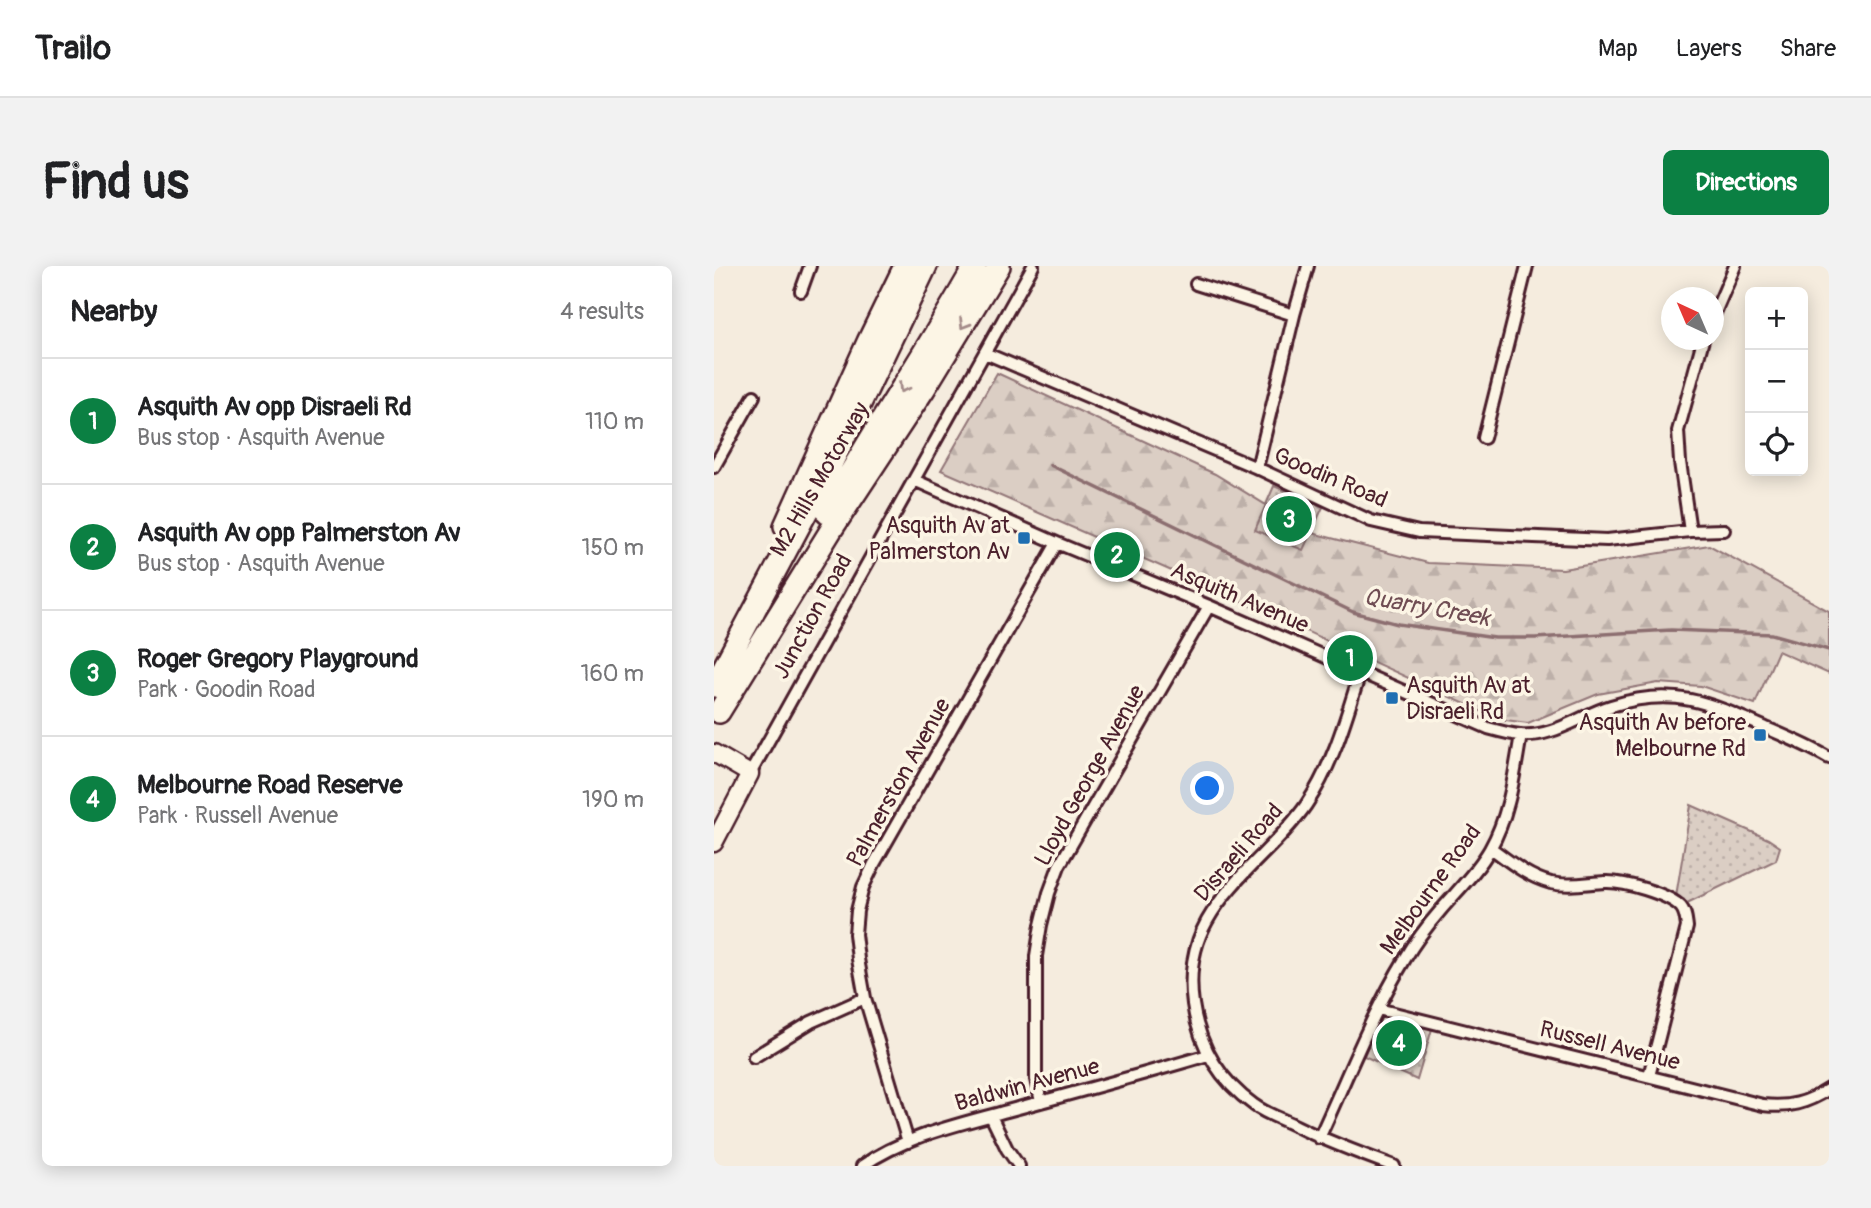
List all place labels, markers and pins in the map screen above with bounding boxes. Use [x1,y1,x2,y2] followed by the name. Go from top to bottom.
[1266,493,1312,545] pin: 3
[869,511,1011,566] place label: Asquith Av at Palmerston Av
[1094,529,1140,581] pin: 2
[1016,530,1032,546] marker: Asquith Av at Palmerston Av
[1327,632,1373,684] pin: 1
[1406,671,1532,726] place label: Asquith Av at Disraeli Rd
[1384,690,1400,706] marker: Asquith Av at Disraeli Rd
[1578,708,1747,763] place label: Asquith Av before Melbourne Rd
[1752,727,1768,743] marker: Asquith Av before Melbourne Rd
[1376,1017,1422,1069] pin: 4

